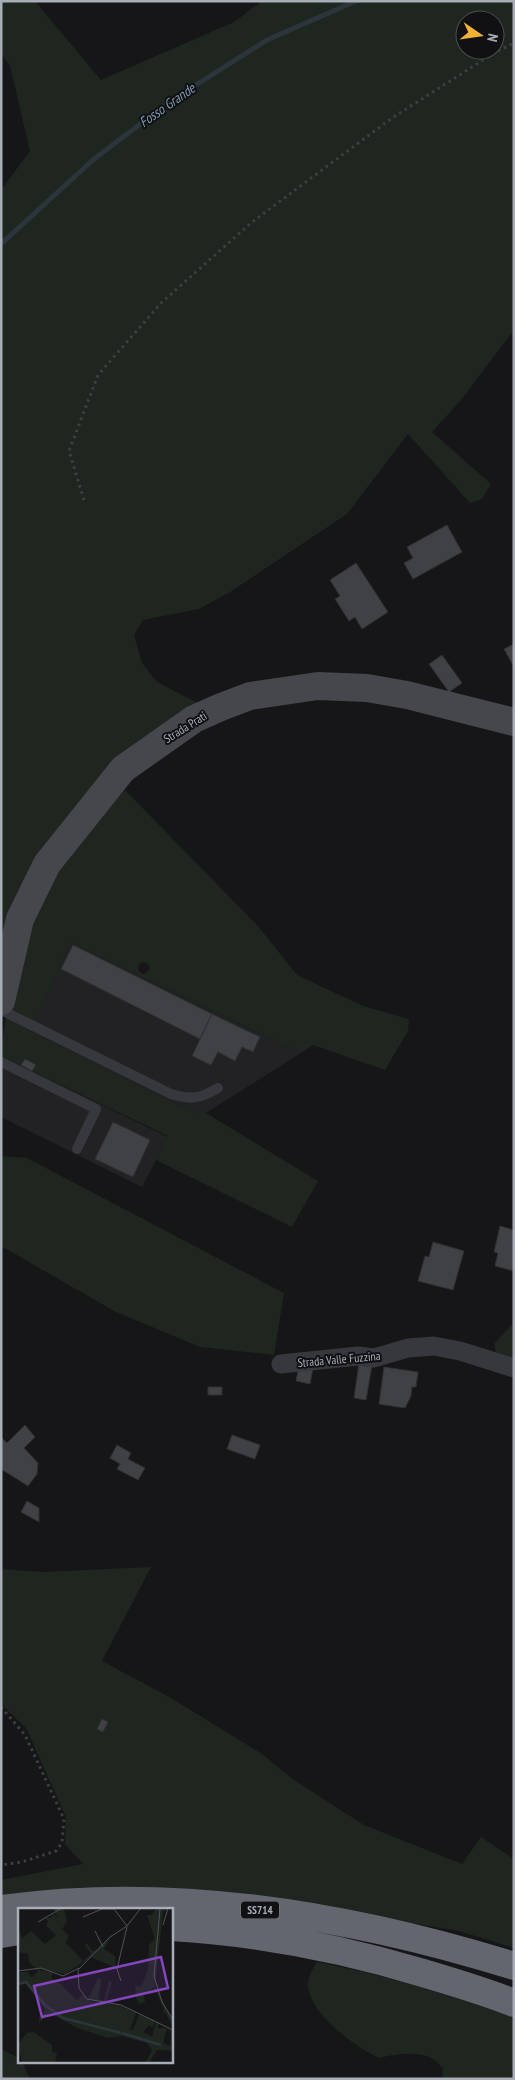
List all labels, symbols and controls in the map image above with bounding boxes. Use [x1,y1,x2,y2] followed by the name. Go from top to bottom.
[455,10,505,60] north arrow
[483,32,502,44] text: N
[135,78,200,131] water label: Fosso Grande
[161,708,209,746] street label: Strada Prati
[297,1348,381,1370] street label: Strada Valle Fuzzina
[241,1902,279,1918] road number: SS714
[18,1908,172,2062] inset map

